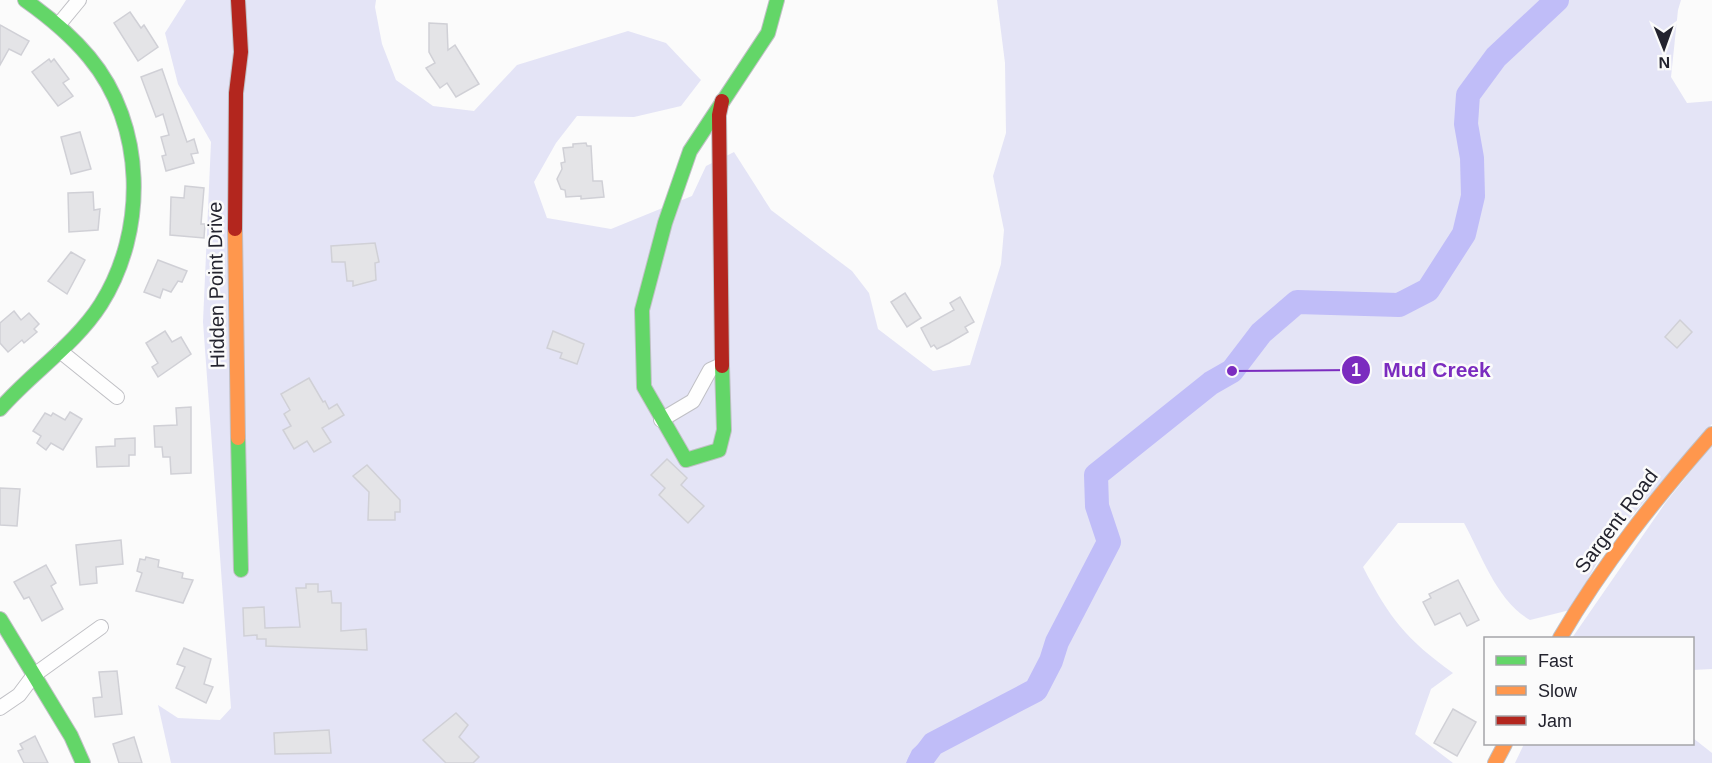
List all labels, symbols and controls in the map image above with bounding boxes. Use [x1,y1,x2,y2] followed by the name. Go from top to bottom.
[1634,18,1694,78] north arrow
[1658,54,1670,71] text: N
[204,201,228,369] street label: Hidden Point Drive
[1341,350,1503,389] callout: Mud Creek
[1383,358,1491,381] text: Mud Creek
[1351,360,1361,380] text: 1
[1570,465,1662,577] street label: Sargent Road
[1484,637,1694,745] legend
[1538,651,1573,671] text: Fast
[1538,681,1578,701] text: Slow
[1538,711,1572,731] text: Jam

